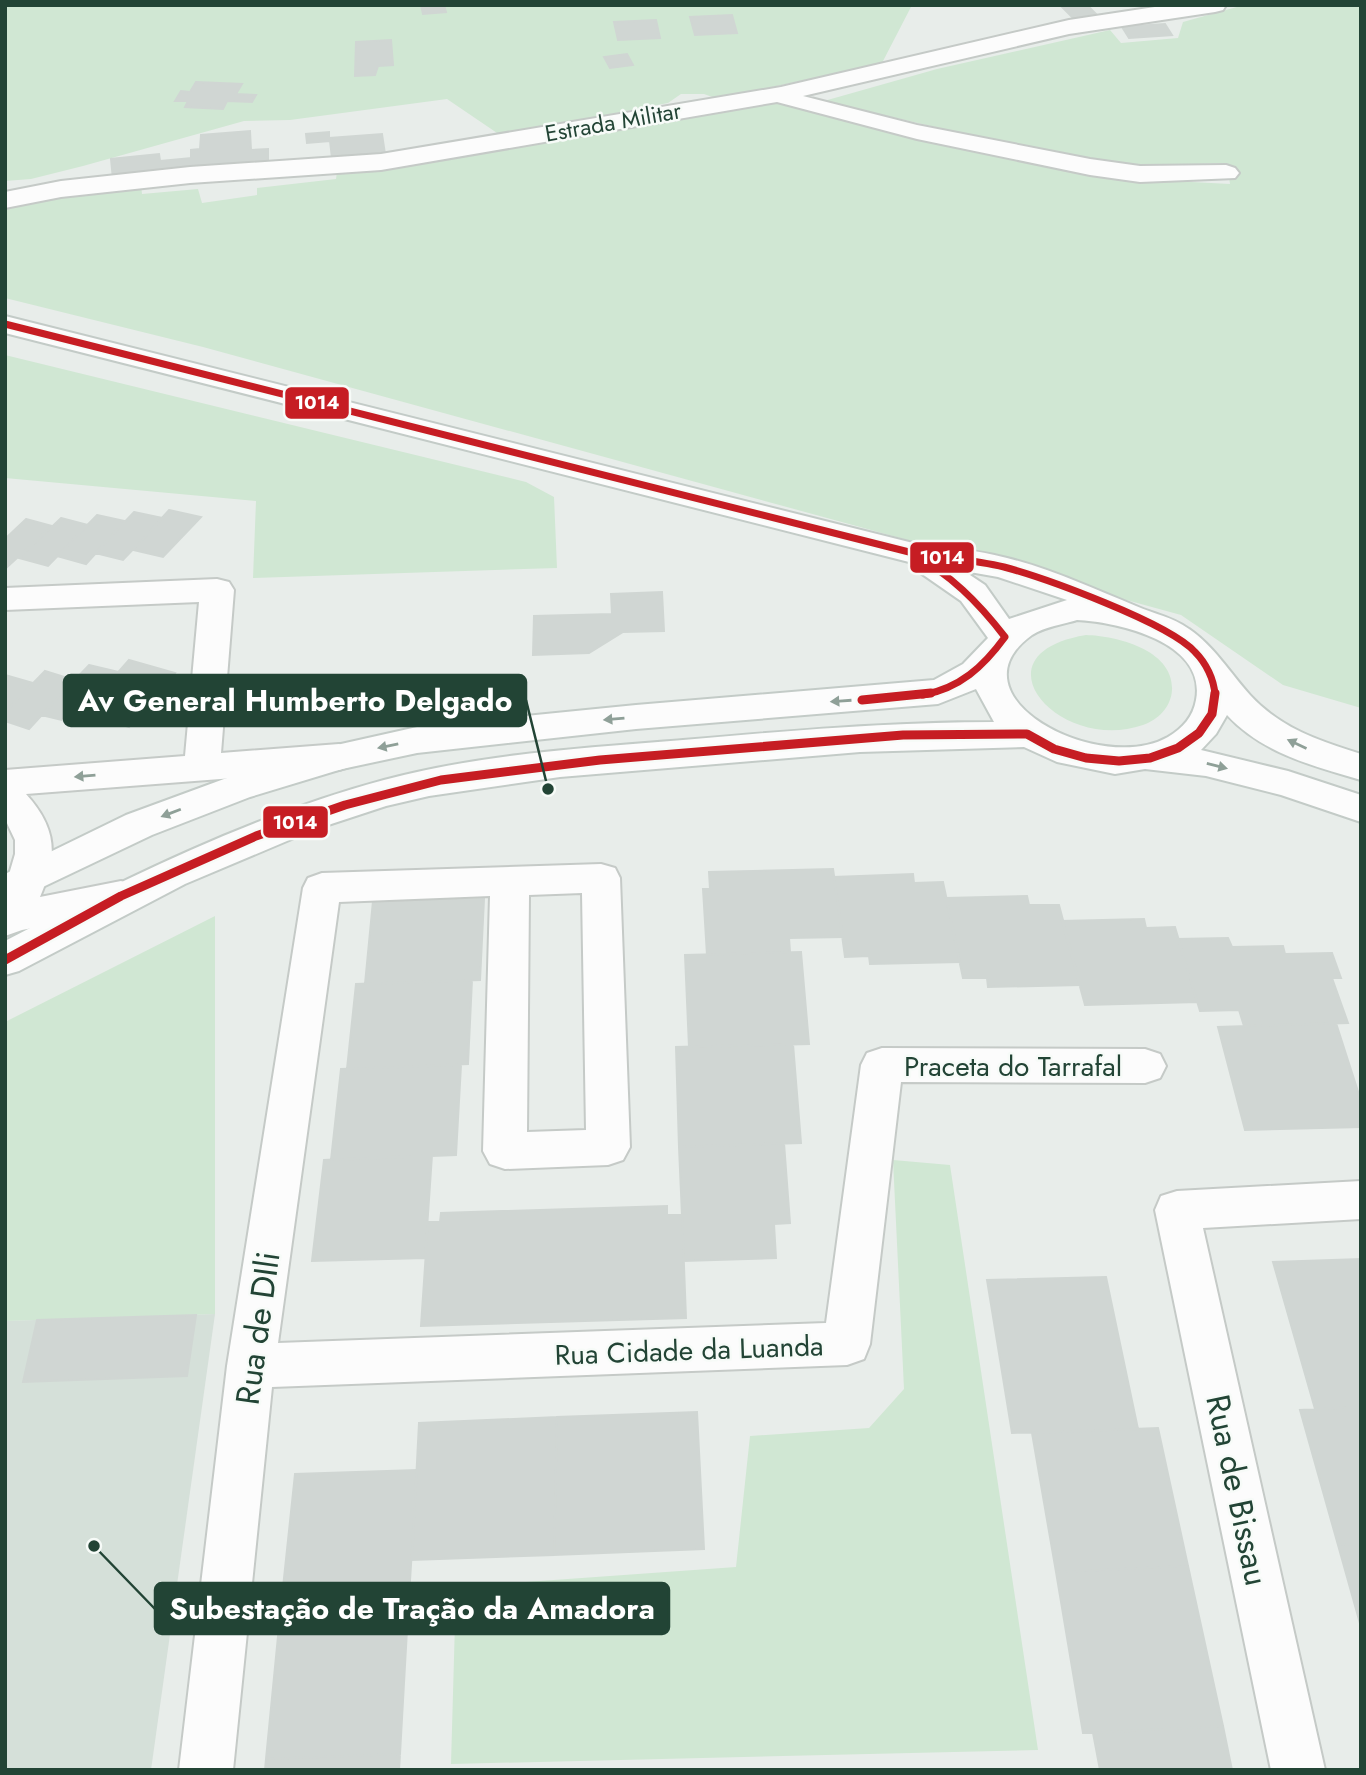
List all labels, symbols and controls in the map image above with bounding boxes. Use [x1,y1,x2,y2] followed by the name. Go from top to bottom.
[542,93,684,151] street label: Estrada Militar
[284,386,350,420] line badge: 1014
[294,389,340,416] text: 1014
[909,541,975,574] line badge: 1014
[919,544,965,571] text: 1014
[64,675,526,726] callout: Av General Humberto Delgado
[77,679,512,722] text: Av General Humberto Delgado
[829,696,851,707] one-way arrow
[603,714,625,725] one-way arrow
[1287,738,1307,750] one-way arrow
[377,741,399,752] one-way arrow
[1207,761,1229,772] one-way arrow
[74,771,96,782] one-way arrow
[262,805,329,839] line badge: 1014
[160,807,181,818] one-way arrow
[272,809,318,836] text: 1014
[904,1046,1122,1087] street label: Praceta do Tarrafal
[224,1249,291,1408] street label: Rua de DIli
[554,1325,824,1376] street label: Rua Cidade da Luanda
[1194,1390,1281,1590] street label: Rua de Bissau
[155,1583,669,1634] callout: Subestação de Tração da Amadora
[169,1587,655,1630] text: Subestação de Tração da Amadora

